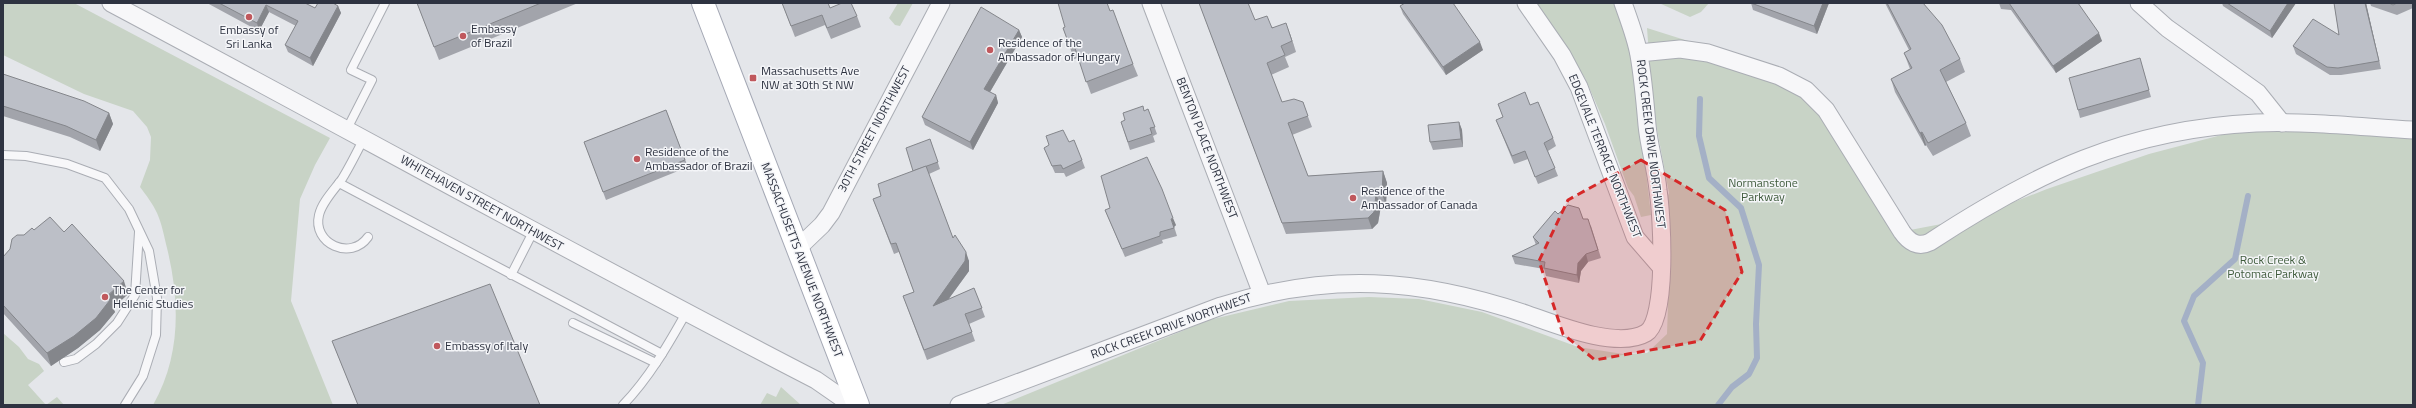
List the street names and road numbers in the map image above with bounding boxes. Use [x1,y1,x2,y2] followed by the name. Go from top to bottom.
[1632,58,1671,230] street label: ROCK CREEK DRIVE NORTHWEST
[832,62,915,195] street label: 30TH STREET NORTHWEST
[1564,71,1647,241] street label: EDGEVALE TERRACE NORTHWEST
[1172,74,1244,222] street label: BENTON PLACE NORTHWEST
[397,150,568,256] street label: WHITEHAVEN STREET NORTHWEST
[756,159,849,361] street label: MASSACHUSETTS AVENUE NORTHWEST
[1088,287,1255,364] street label: ROCK CREEK DRIVE NORTHWEST

